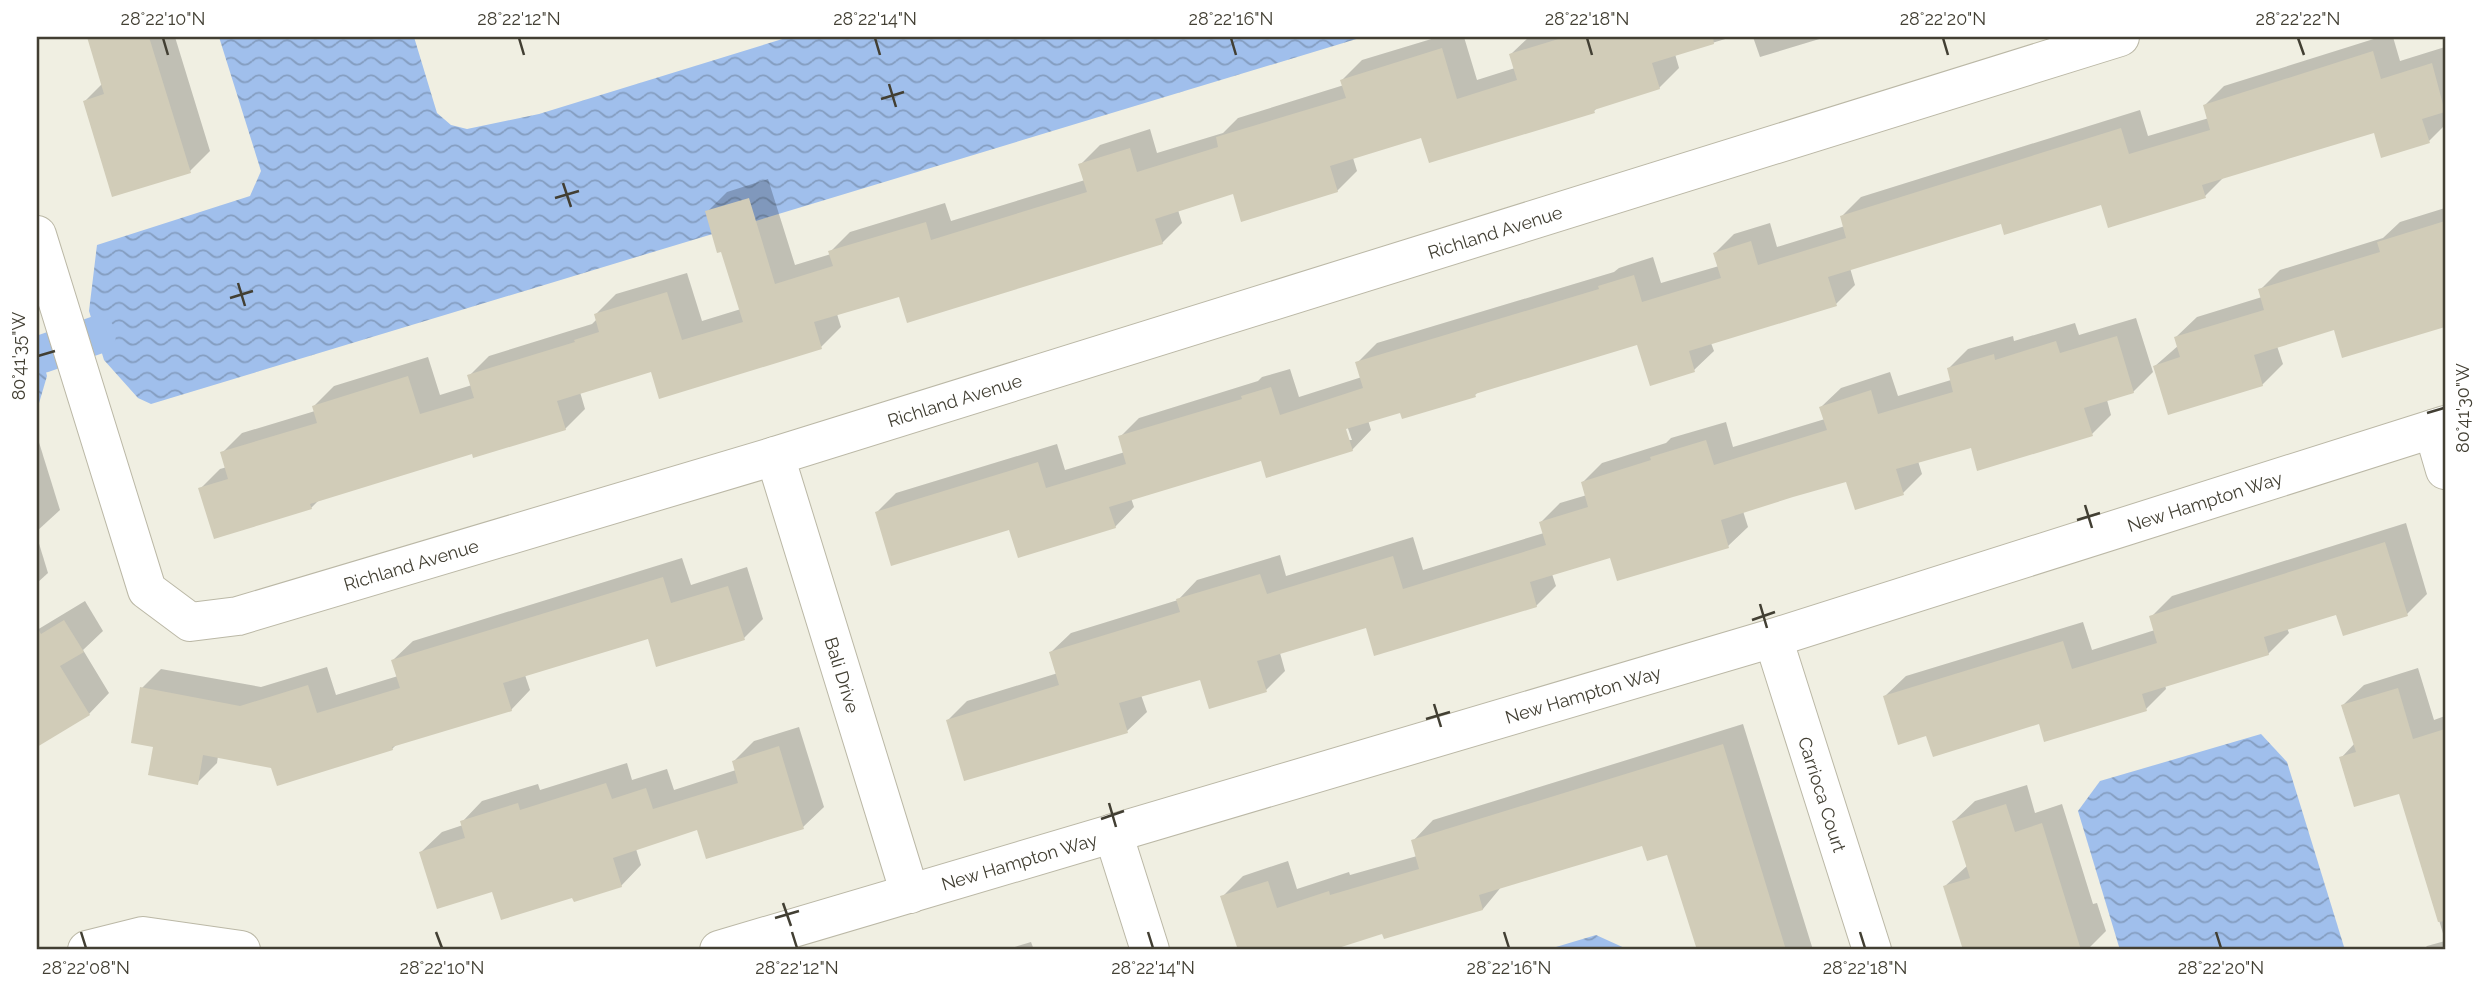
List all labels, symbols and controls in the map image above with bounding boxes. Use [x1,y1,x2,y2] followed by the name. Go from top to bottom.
[121,8,205,29] text: 28°22'10"N
[477,8,561,29] text: 28°22'12"N
[833,8,917,29] text: 28°22'14"N
[1189,8,1273,29] text: 28°22'16"N
[1545,8,1629,29] text: 28°22'18"N
[1900,8,1986,29] text: 28°22'20"N
[2256,8,2340,29] text: 28°22'22"N
[1425,201,1565,263] street label: Richland Avenue
[8,311,29,400] text: 80°41'35"W
[2452,363,2473,453] text: 80°41'30"W
[885,369,1025,431] street label: Richland Avenue
[2124,467,2285,536] street label: New Hampton Way
[341,534,481,595] street label: Richland Avenue
[821,634,864,716] street label: Bali Drive
[1502,661,1664,727] street label: New Hampton Way
[1794,734,1851,855] street label: Carrioca Court
[939,828,1100,894] street label: New Hampton Way
[42,957,130,978] text: 28°22'08"N
[400,957,484,978] text: 28°22'10"N
[755,957,839,978] text: 28°22'12"N
[1111,957,1195,978] text: 28°22'14"N
[1467,957,1551,978] text: 28°22'16"N
[1823,957,1907,978] text: 28°22'18"N
[2178,957,2264,978] text: 28°22'20"N

